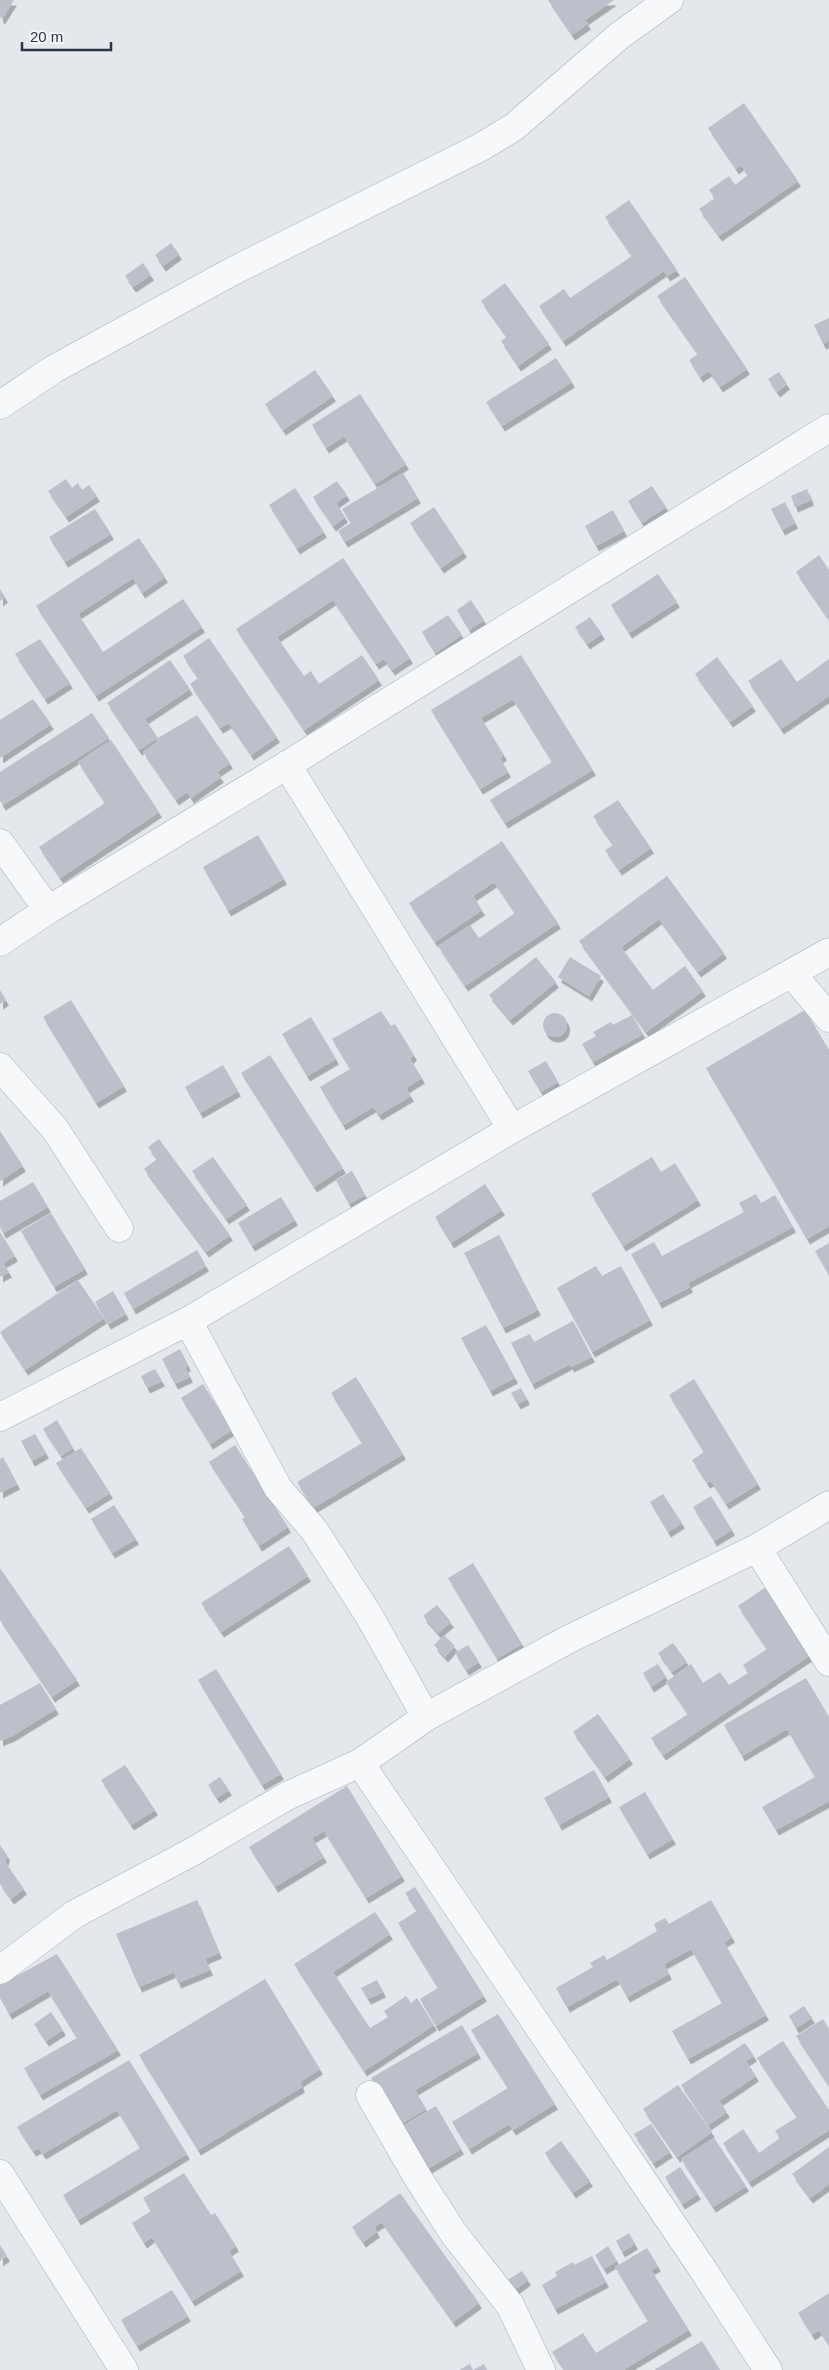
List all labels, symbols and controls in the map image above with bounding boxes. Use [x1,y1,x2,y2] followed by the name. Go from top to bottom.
[22,20,111,52] scale bar
[30,28,63,45] text: 20 m

